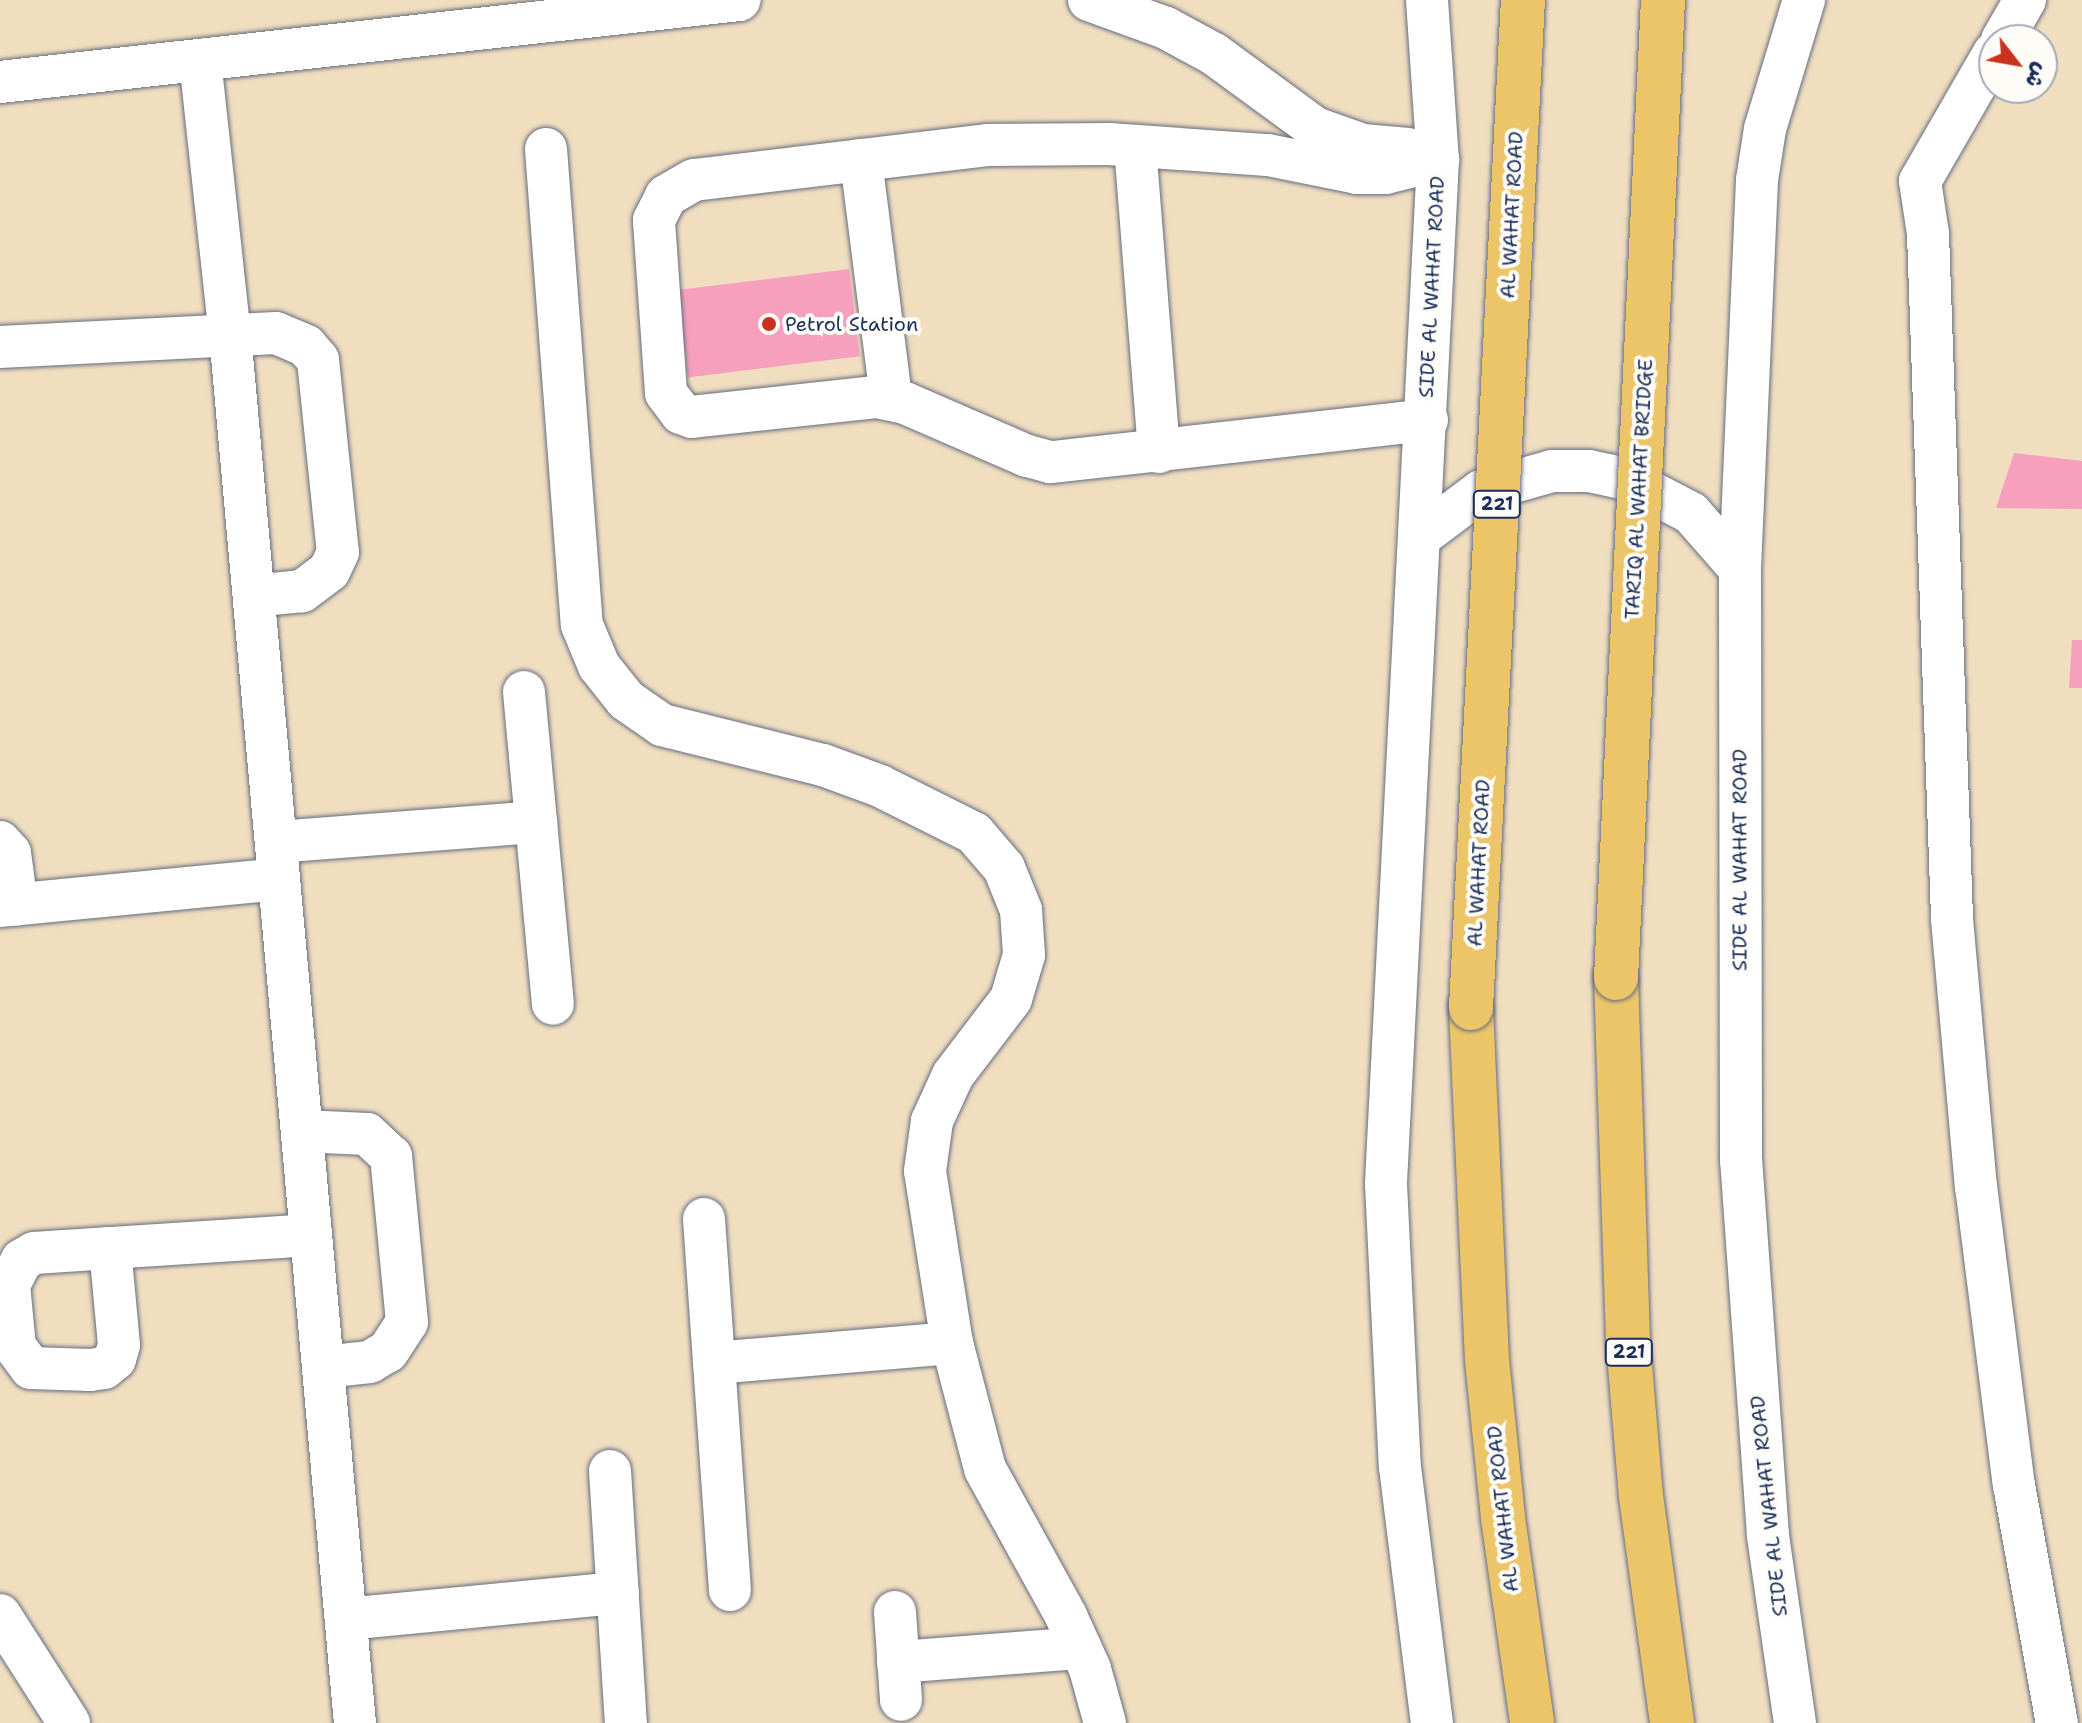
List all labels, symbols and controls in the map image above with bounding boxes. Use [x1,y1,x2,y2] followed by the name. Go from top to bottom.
[1978,24,2058,104] north arrow
[2019,58,2056,93] text: ش
[1496,131,1528,299] street label: AL WAHAT ROAD
[1414,175,1450,399] street label: SIDE AL WAHAT ROAD
[785,312,918,336] place label: Petrol Station
[760,315,778,333] marker: Petrol Station
[1620,358,1658,620] street label: TARIQ AL WAHAT BRIDGE
[1471,490,1523,518] road number: 221
[1728,749,1752,971] street label: SIDE AL WAHAT ROAD
[1463,779,1495,947] street label: AL WAHAT ROAD
[1603,1338,1655,1366] road number: 221
[1745,1394,1793,1618] street label: SIDE AL WAHAT ROAD
[1482,1425,1524,1593] street label: AL WAHAT ROAD

